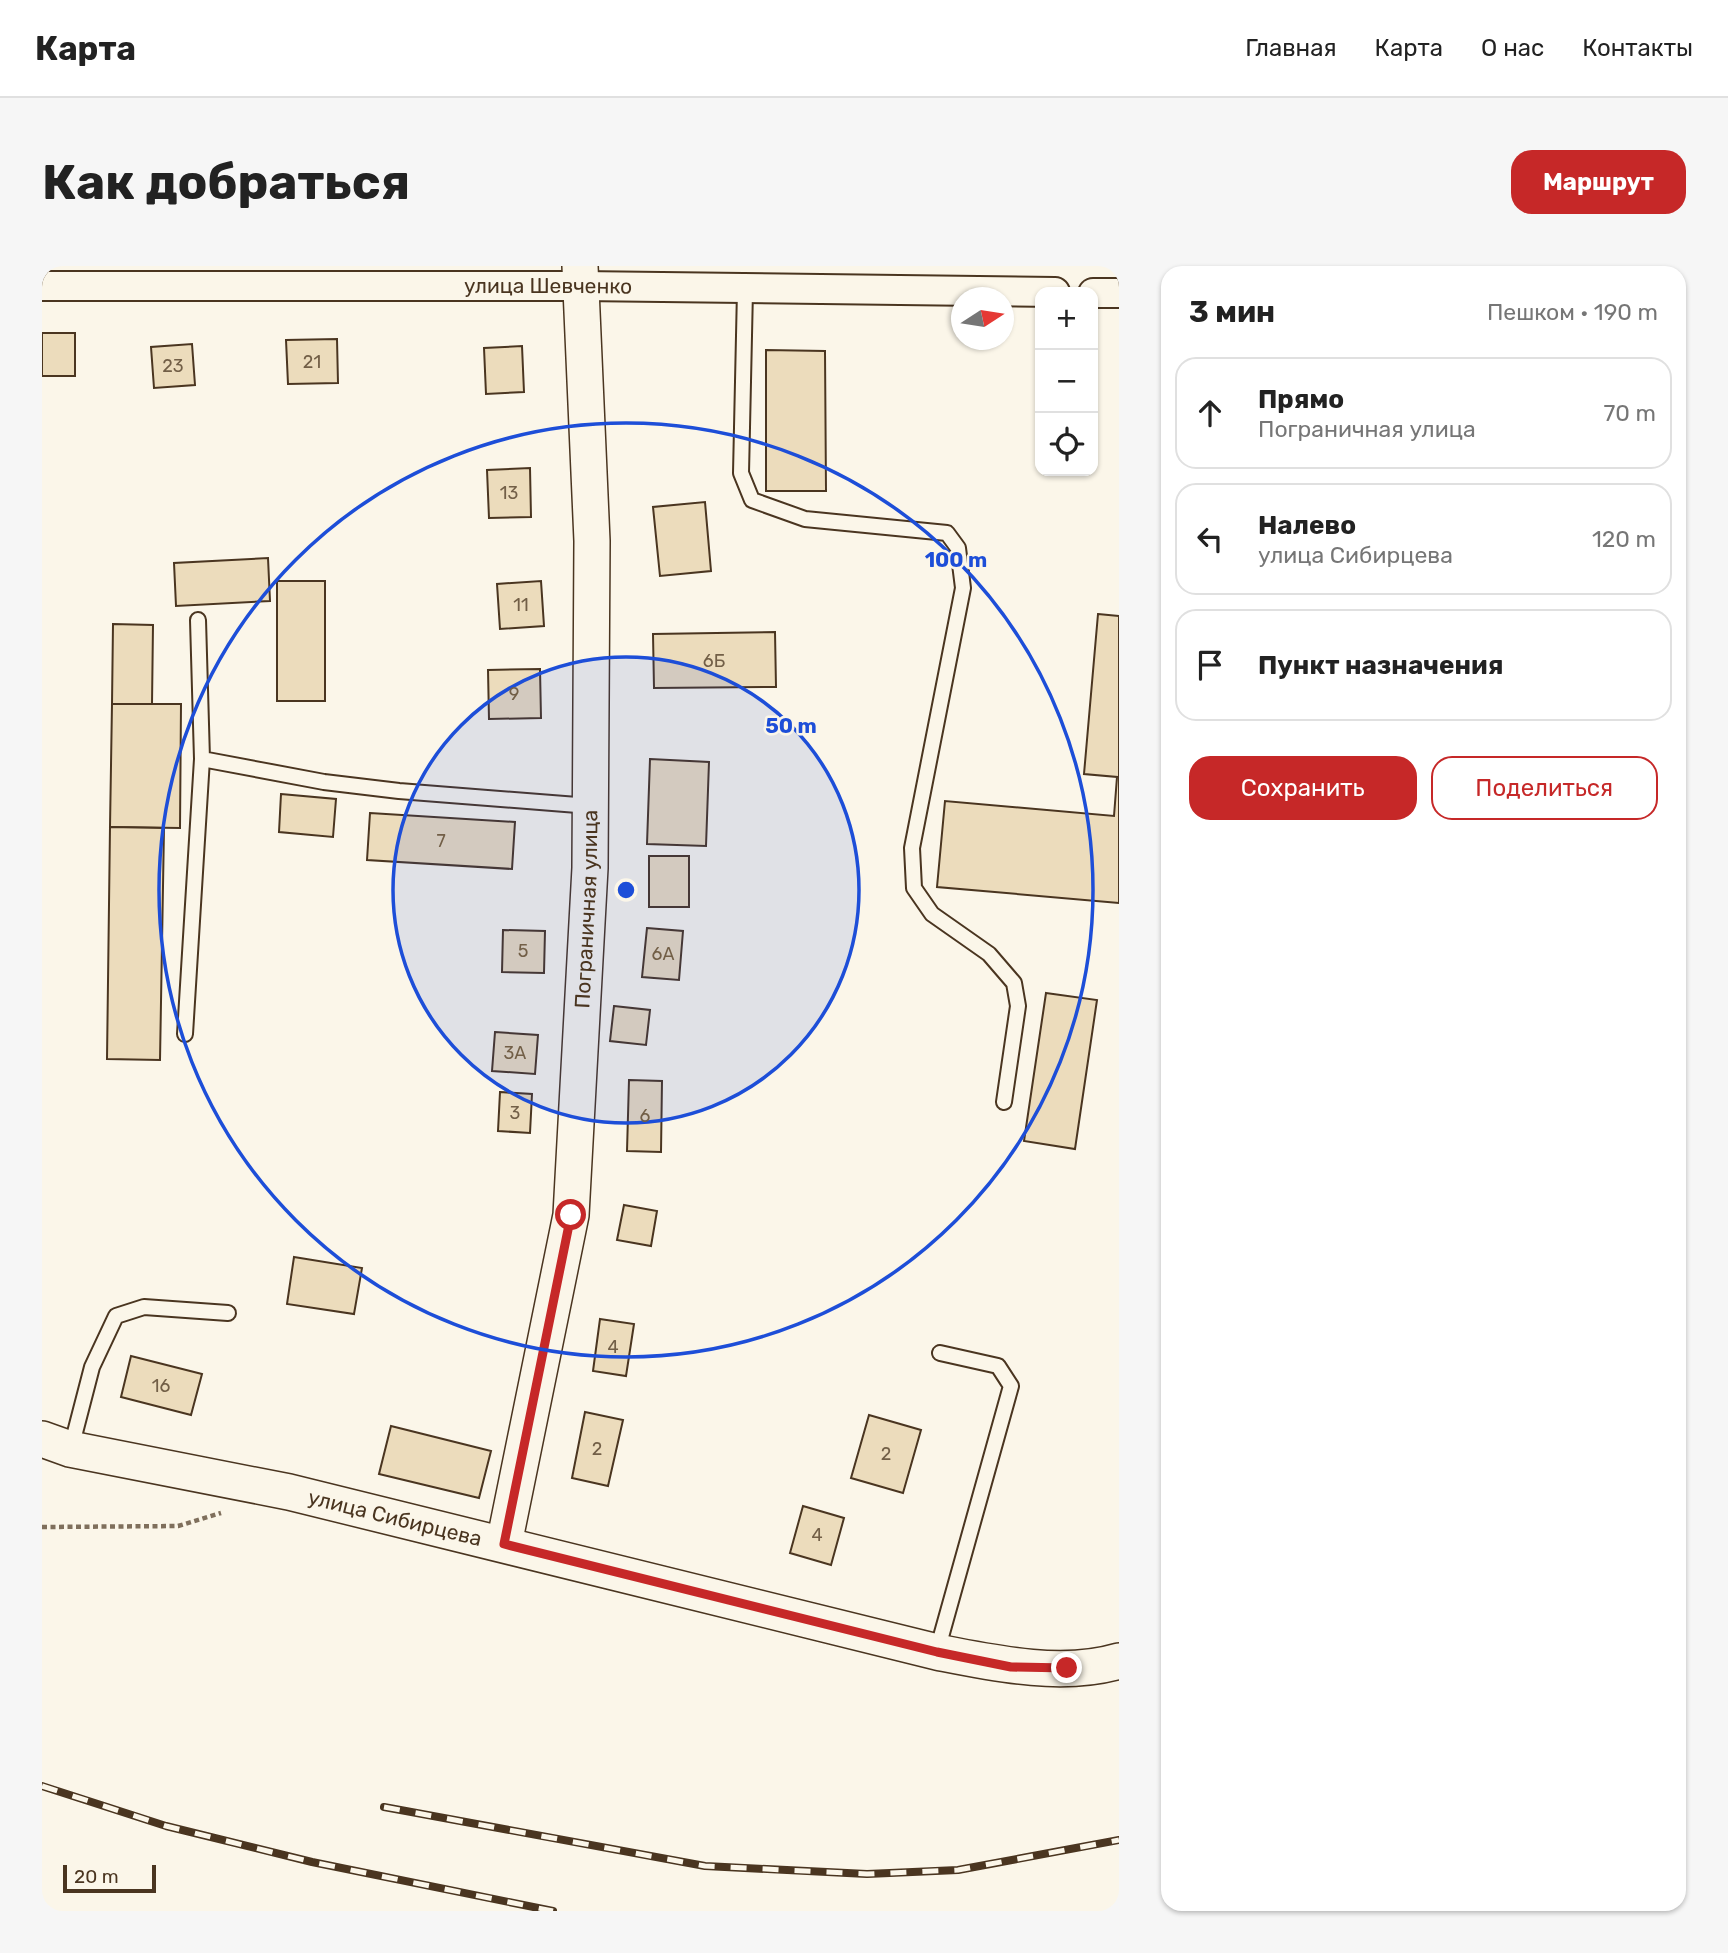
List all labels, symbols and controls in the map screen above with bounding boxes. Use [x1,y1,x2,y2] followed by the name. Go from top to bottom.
[35,29,136,68] text: Карта
[1245,34,1337,62] text: Главная
[1375,34,1443,62] text: Карта
[1481,34,1544,62] text: О нас
[1582,34,1693,62] text: Контакты
[1511,150,1686,214] button: Маршрут
[42,153,410,211] text: Как добраться
[464,273,632,299] street label: улица Шевченко
[951,287,1014,350] north arrow
[1035,287,1098,476] map controls
[1035,287,1098,350] button: +
[1189,294,1275,330] text: 3 мин
[1487,298,1658,326] text: Пешком · 190 m
[1035,350,1098,413] button: −
[303,351,321,373] house number: 21
[162,355,184,377] house number: 23
[1258,384,1344,415] text: Прямо
[1191,394,1229,432] icon: ahead
[1604,399,1656,427] text: 70 m
[1035,413,1098,476] button: locate
[1258,415,1476,443] text: Пограничная улица
[500,482,518,504] house number: 13
[1258,510,1356,541] text: Налево
[1191,520,1229,558] icon: left
[1592,525,1656,553] text: 120 m
[1258,541,1453,569] text: улица Сибирцева
[925,547,987,572] text: 100 m
[513,594,529,616] house number: 11
[1191,646,1229,684] icon: arrive
[703,650,725,672] house number: 6Б
[1258,650,1503,681] text: Пункт назначения
[509,683,519,705] house number: 9
[765,713,817,738] text: 50 m
[1189,756,1417,820] button: Сохранить
[1431,756,1658,820] button: Поделиться
[569,810,602,1009] street label: Пограничная улица
[436,830,446,852] house number: 7
[614,878,638,902] centre of rings
[518,940,528,962] house number: 5
[652,943,674,965] house number: 6А
[504,1042,526,1064] house number: 3А
[510,1102,520,1124] house number: 3
[640,1105,651,1127] house number: 6
[555,1199,586,1230] route start
[607,1336,619,1358] house number: 4
[152,1375,170,1397] house number: 16
[592,1438,602,1460] house number: 2
[881,1443,891,1465] house number: 2
[306,1484,484,1551] street label: улица Сибирцева
[811,1524,823,1546] house number: 4
[1051,1652,1082,1683] route end
[63,1862,156,1894] scale bar
[74,1865,119,1888] text: 20 m

